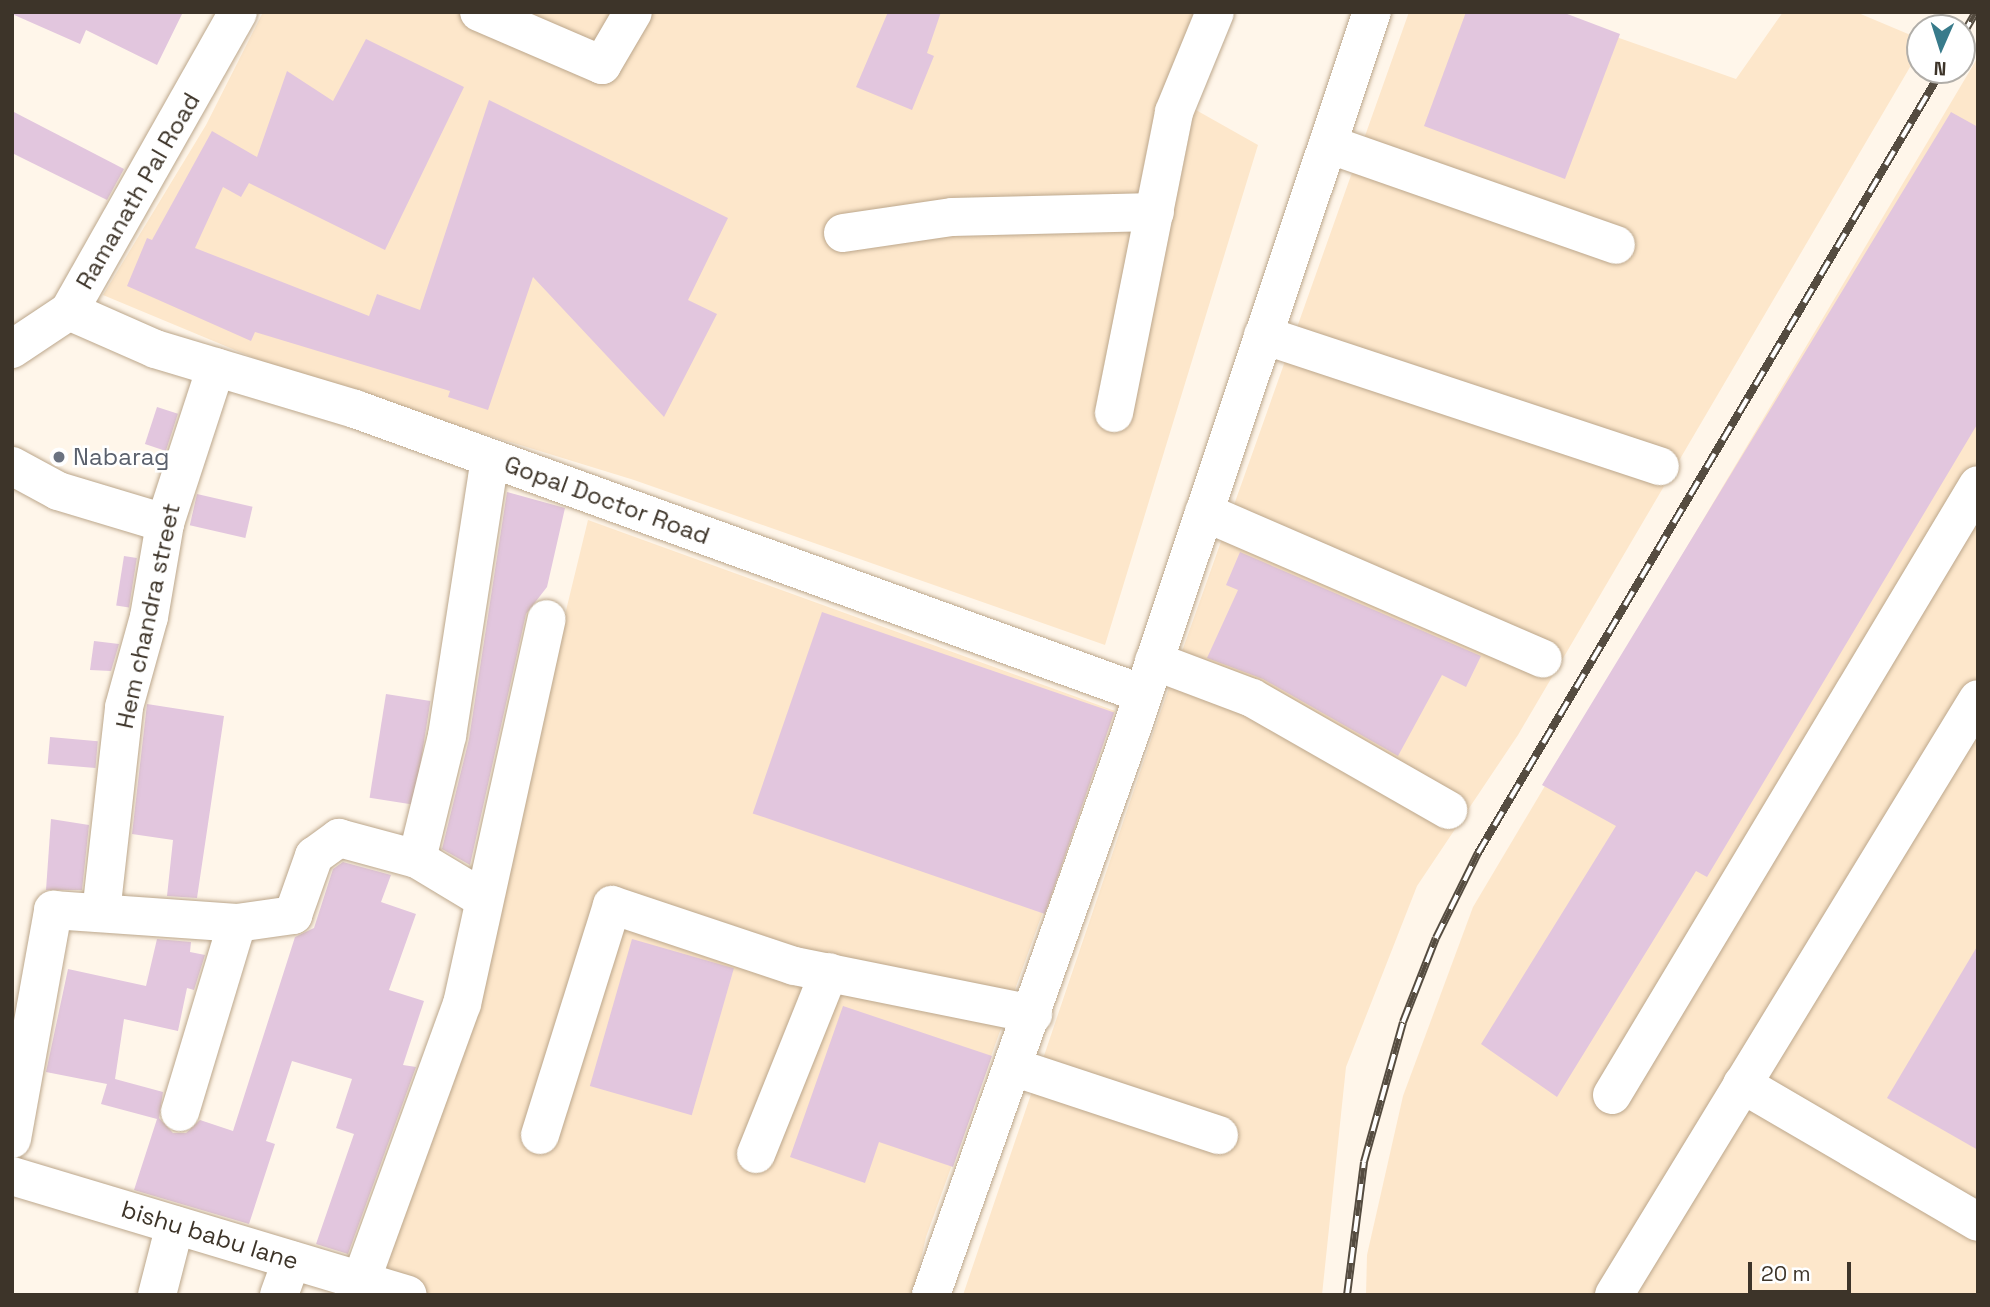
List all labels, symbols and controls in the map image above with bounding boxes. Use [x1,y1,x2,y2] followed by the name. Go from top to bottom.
[1906,14,1976,84] north arrow
[1933,56,1947,81] text: N
[70,88,206,294] street label: Ramanath Pal Road
[73,443,170,471] place label: Nabarag
[51,449,67,465] marker: Nabarag
[501,450,713,550] street label: Gopal Doctor Road
[110,501,186,731] street label: Hem chandra street
[118,1194,302,1276] street label: bishu babu lane
[1752,1248,1855,1292] scale bar
[1761,1260,1811,1287] text: 20 m

